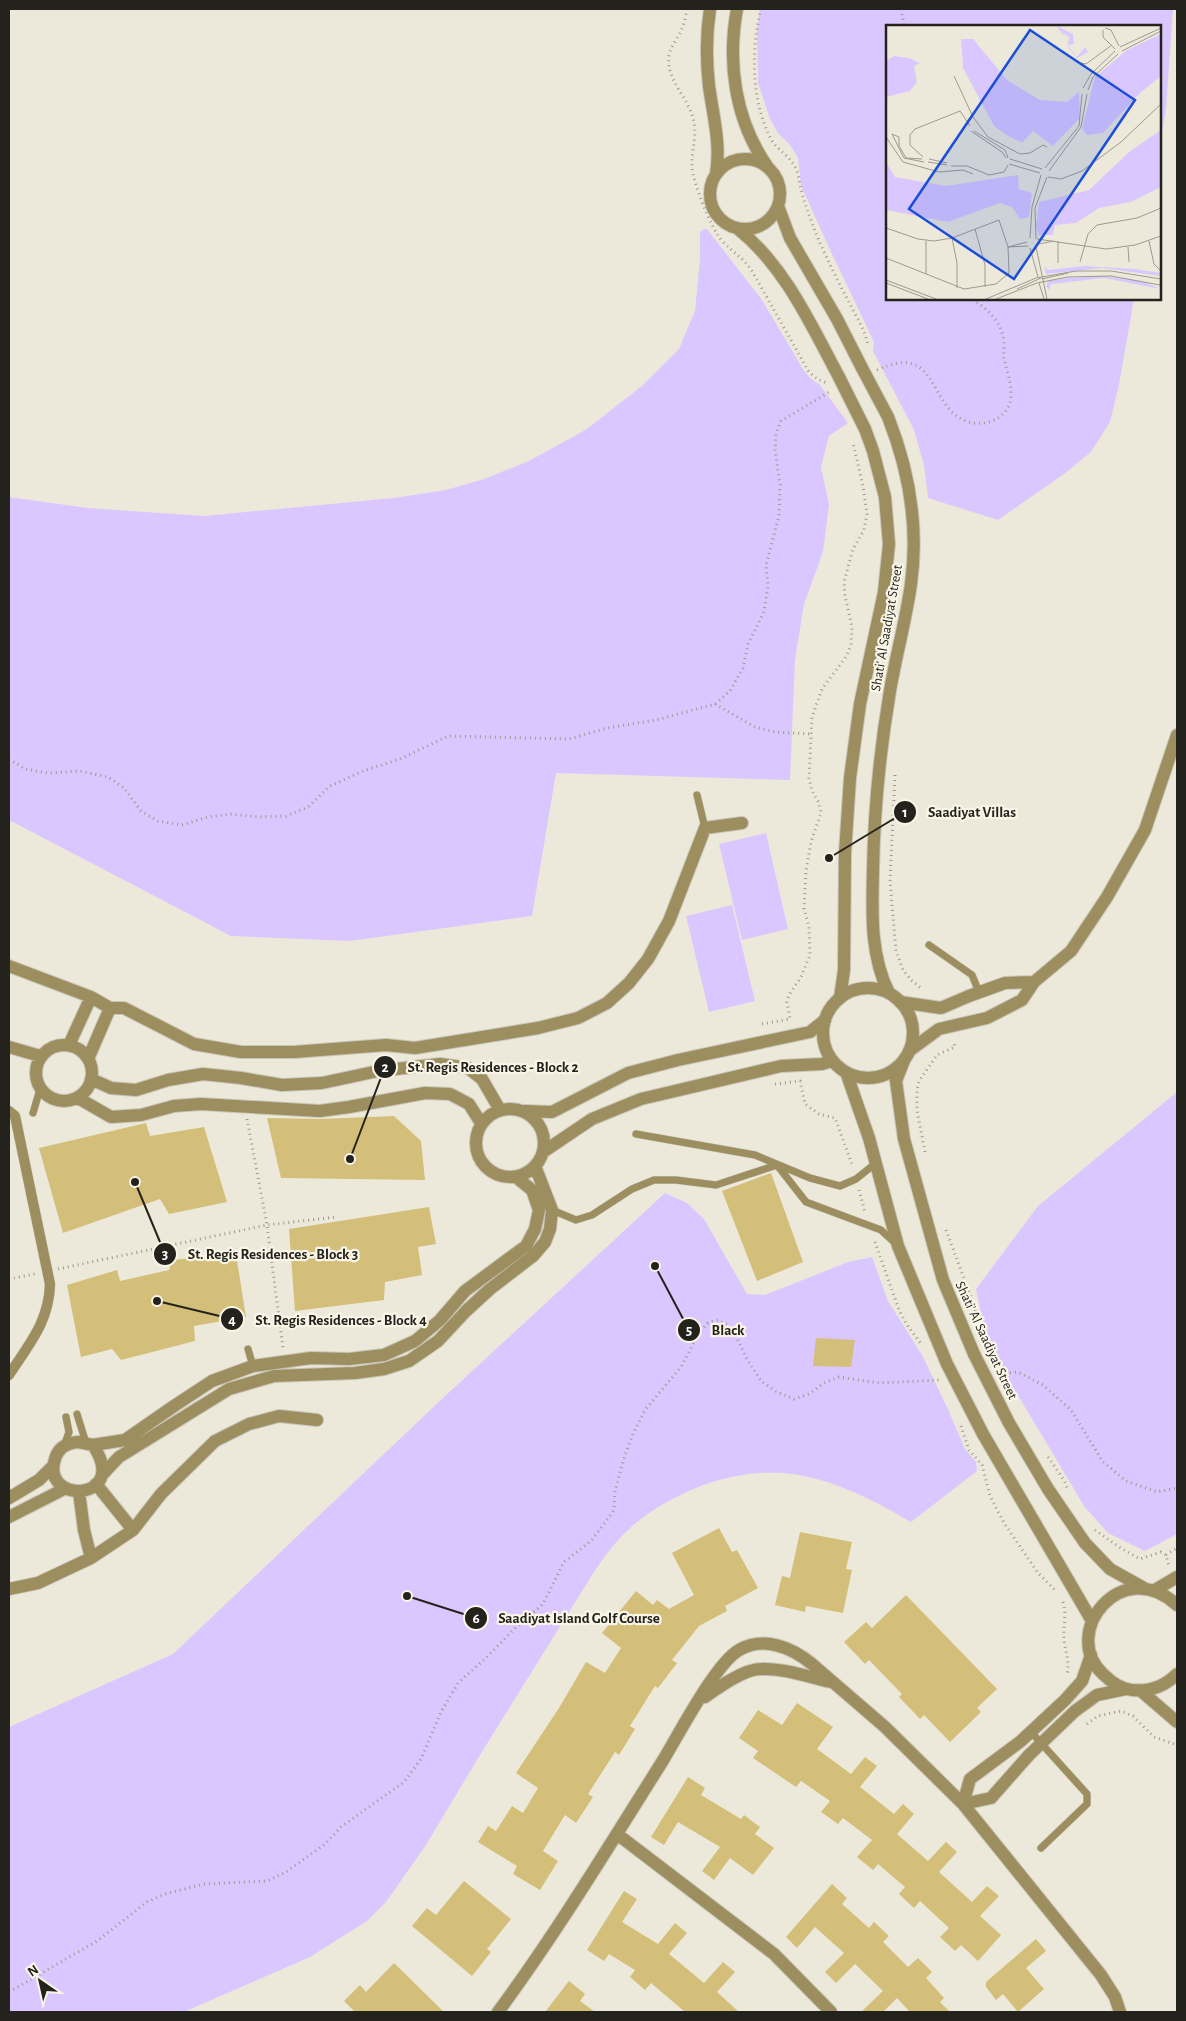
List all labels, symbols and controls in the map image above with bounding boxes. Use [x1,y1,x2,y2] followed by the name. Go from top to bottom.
[886,25,1161,300] inset map
[869,563,905,693] street label: Shati' Al Saadiyat Street
[893,797,1026,827] callout: Saadiyat Villas
[902,805,908,820] text: 1
[928,805,1016,820] text: Saadiyat Villas
[373,1052,589,1082] callout: St. Regis Residences - Block 2
[381,1060,389,1075] text: 2
[408,1060,578,1075] text: St. Regis Residences - Block 2
[153,1239,368,1269] callout: St. Regis Residences - Block 3
[162,1247,168,1262] text: 3
[188,1247,358,1262] text: St. Regis Residences - Block 3
[953,1279,1020,1402] street label: Shati' Al Saadiyat Street
[220,1304,436,1334] callout: St. Regis Residences - Block 4
[228,1313,236,1328] text: 4
[255,1313,427,1328] text: St. Regis Residences - Block 4
[676,1315,754,1345] callout: Black
[686,1323,692,1338] text: 5
[712,1323,745,1338] text: Black
[463,1603,670,1633] callout: Saadiyat Island Golf Course
[472,1611,480,1626] text: 6
[498,1611,660,1626] text: Saadiyat Island Golf Course
[15,1956,65,2006] north arrow
[25,1963,41,1980] text: N

